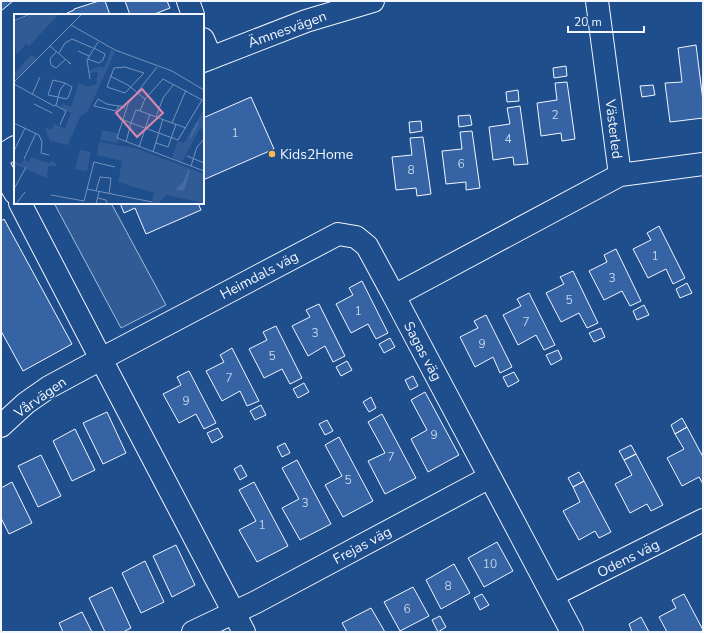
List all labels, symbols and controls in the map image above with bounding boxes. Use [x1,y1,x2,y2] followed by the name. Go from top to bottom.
[245,6,329,52] street label: Ämnesvägen
[568,8,644,34] scale bar
[14,14,204,204] inset map
[574,14,602,30] text: 20 m
[600,97,627,160] street label: Västerled
[551,107,559,123] house number: 2
[231,125,239,141] house number: 1
[504,131,512,147] house number: 4
[280,145,353,164] place label: Kids2Home
[267,149,277,159] marker: Kids2Home
[457,156,465,172] house number: 6
[407,162,415,178] house number: 8
[217,247,302,304] street label: Heimdals väg
[651,248,659,264] house number: 1
[608,270,616,286] house number: 3
[565,292,573,308] house number: 5
[354,303,362,319] house number: 1
[522,314,530,330] house number: 7
[399,318,446,384] street label: Sagas väg
[311,325,319,341] house number: 3
[478,336,486,352] house number: 9
[268,348,276,364] house number: 5
[225,370,233,386] house number: 7
[10,372,70,423] street label: Vårvägen
[182,393,190,409] house number: 9
[430,427,438,443] house number: 9
[387,449,395,465] house number: 7
[344,472,352,488] house number: 5
[301,495,309,511] house number: 3
[258,517,266,533] house number: 1
[330,522,395,569] street label: Frejas väg
[594,535,663,582] street label: Odens väg
[483,556,497,572] house number: 10
[444,578,452,594] house number: 8
[403,601,411,617] house number: 6

